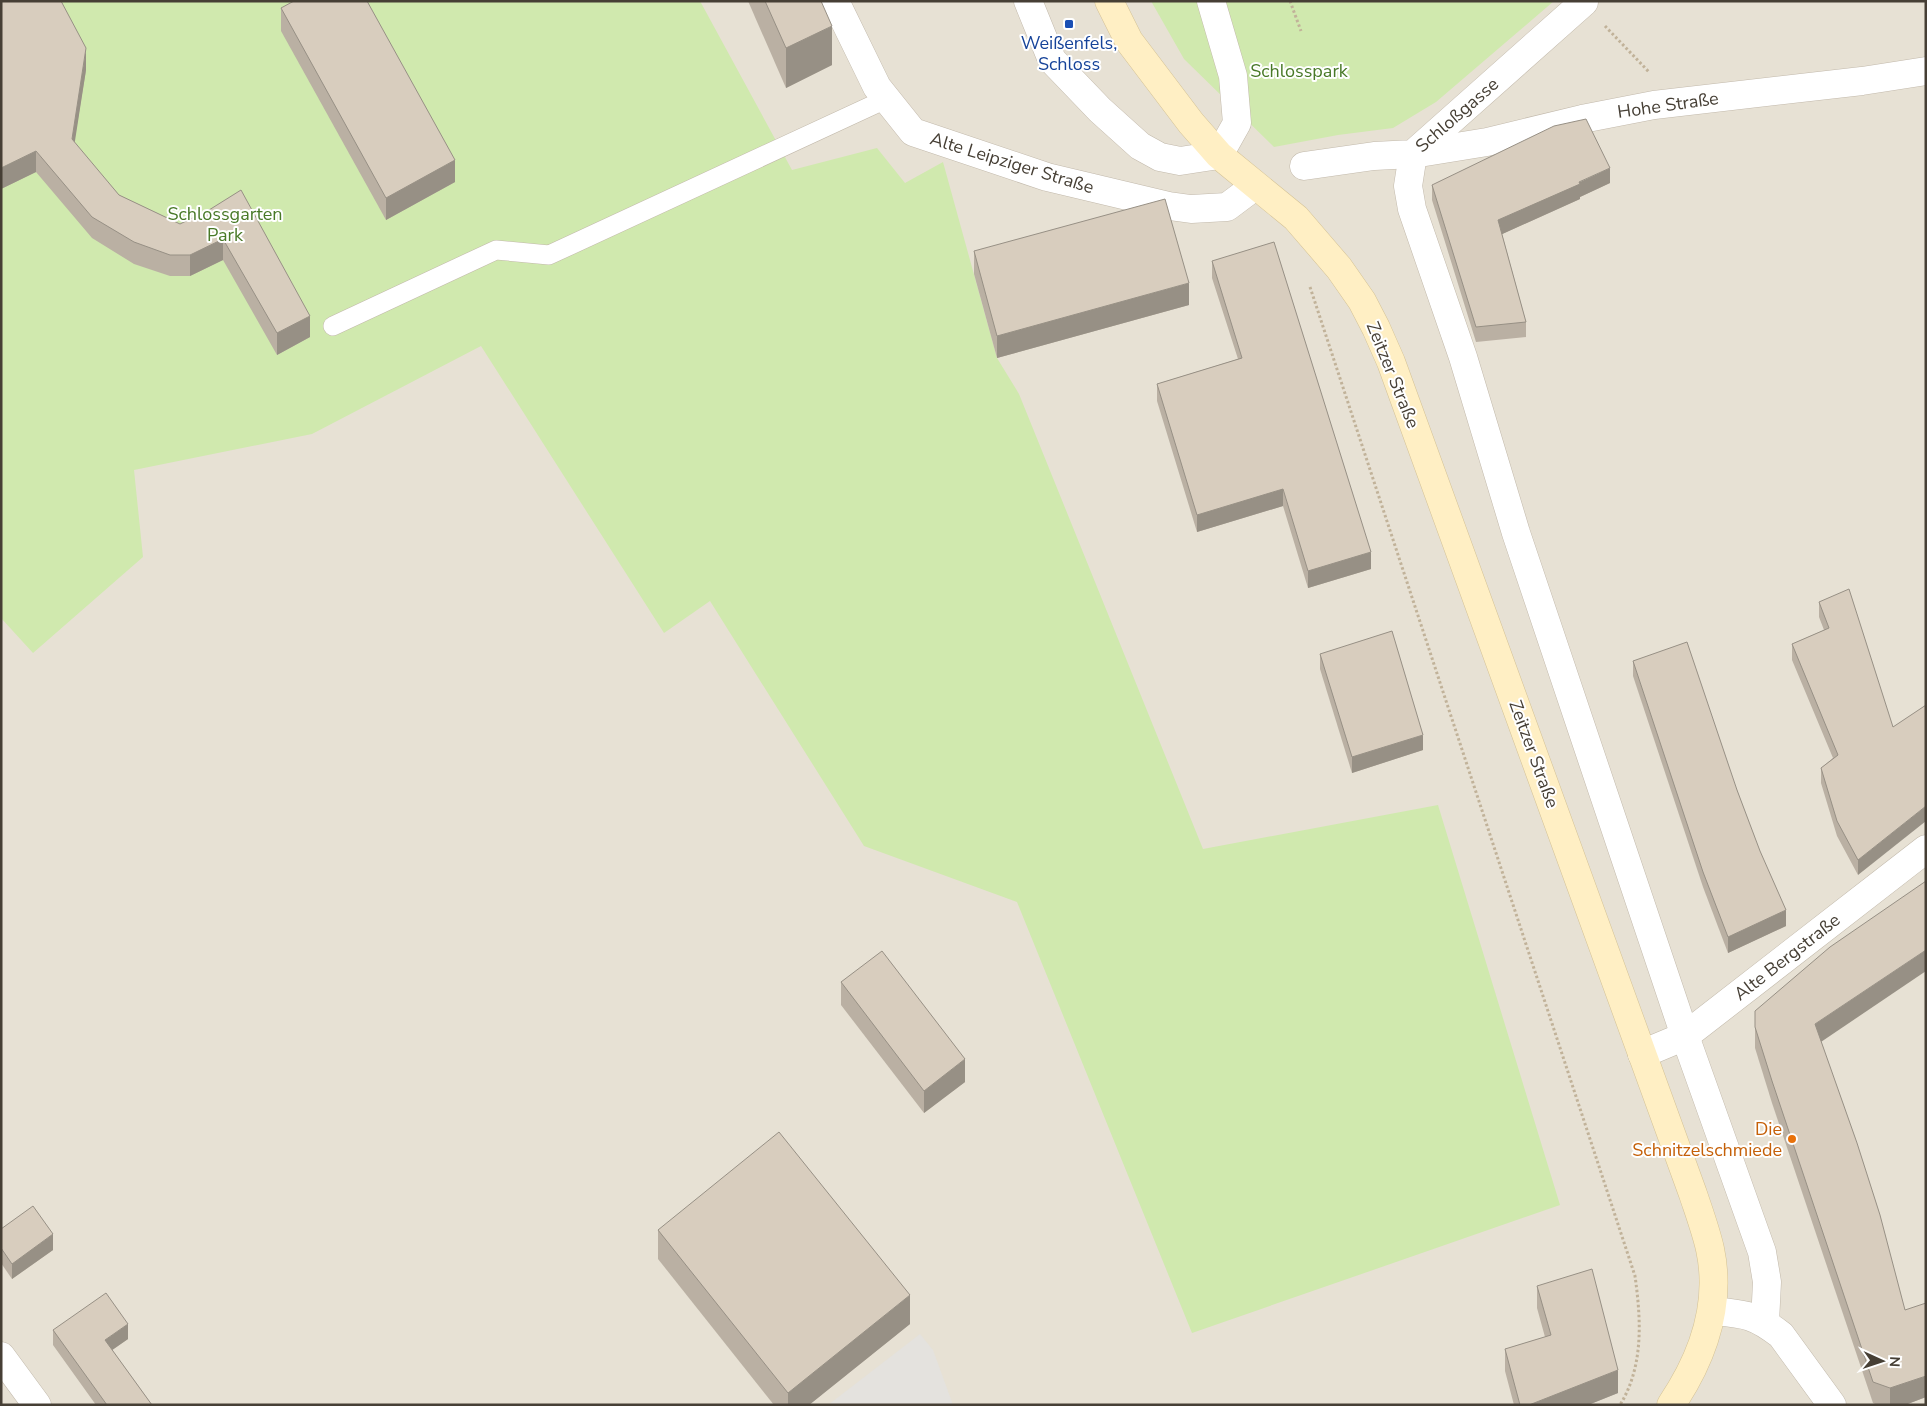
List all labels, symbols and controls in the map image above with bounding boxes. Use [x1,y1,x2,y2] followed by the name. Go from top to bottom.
[1063,18,1075,30] marker: Weißenfels, Schloss
[1021,31,1117,76] place label: Weißenfels, Schloss
[1250,59,1349,83] park label: Schlosspark
[1410,72,1504,158] street label: Schloßgasse
[1616,86,1720,124] street label: Hohe Straße
[927,127,1097,199] street label: Alte Leipziger Straße
[167,202,283,247] park label: Schlossgarten Park
[1361,318,1425,432] street label: Zeitzer Straße
[1503,697,1565,811] street label: Zeitzer Straße
[1729,908,1845,1006] street label: Alte Bergstraße
[1632,1117,1782,1162] place label: Die Schnitzelschmiede
[1786,1133,1798,1145] marker: Die Schnitzelschmiede
[1857,1336,1907,1386] north arrow
[1885,1356,1904,1367] text: N

